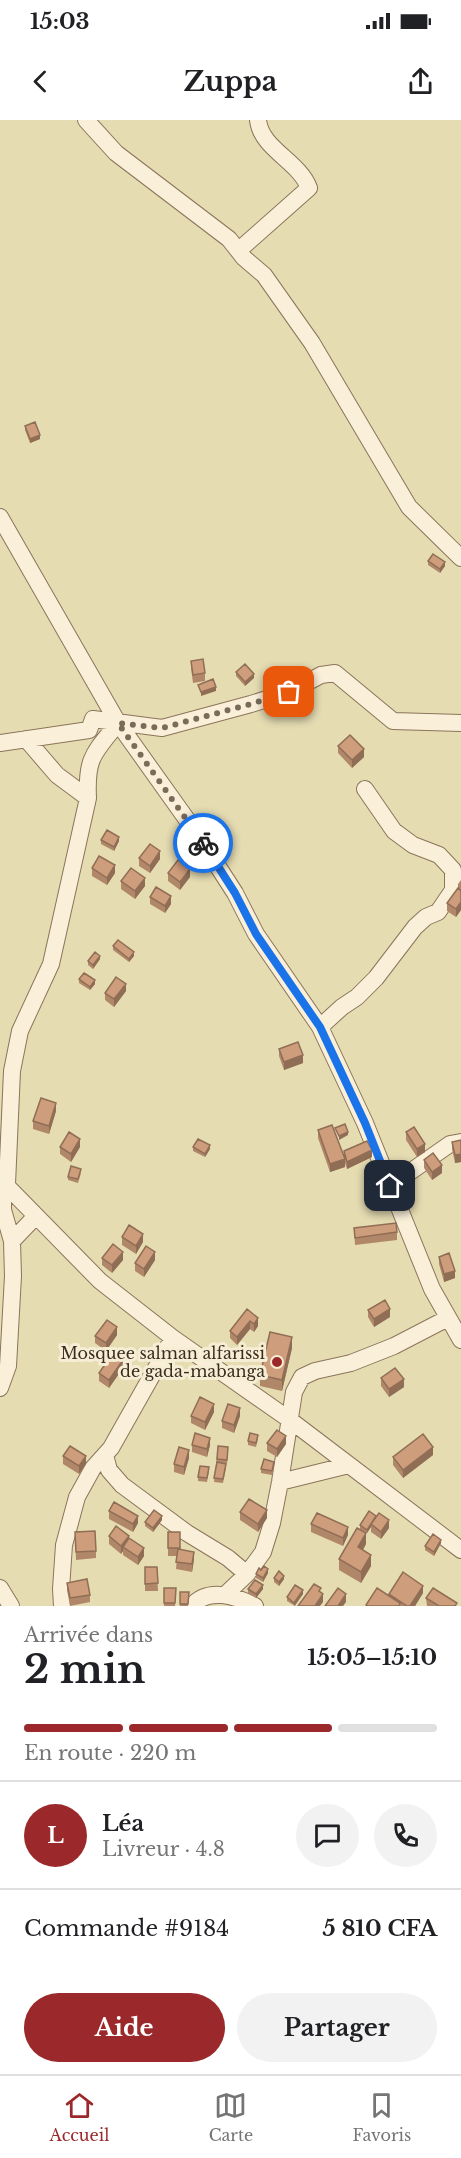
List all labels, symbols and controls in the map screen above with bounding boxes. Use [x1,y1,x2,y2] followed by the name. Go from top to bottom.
[30,8,90,35] text: 15:03
[24,65,57,98] icon: back
[184,65,277,98] text: Zuppa
[404,65,437,98] icon: share
[263,666,314,717] pin
[272,675,305,708] icon: bag
[173,813,233,873] courier
[187,827,220,860] icon: bike
[364,1160,415,1211] pin
[373,1169,406,1202] icon: home
[61,1343,266,1381] place label: Mosquee salman alfarissi de gada-mabanga
[270,1355,284,1369] marker: Mosquee salman alfarissi de gada-mabanga
[24,1623,153,1647] text: Arrivée dans
[307,1644,437,1671] text: 15:05–15:10
[24,1645,145,1694] text: 2 min
[24,1741,196,1765] text: En route · 220 m
[296,1804,359,1867] button: chat
[374,1804,437,1867] button: phone
[102,1810,144,1837] text: Léa
[47,1822,64,1849] text: L
[102,1837,225,1861] text: Livreur · 4.8
[24,1915,229,1942] text: Commande #9184
[322,1915,437,1942] text: 5 810 CFA
[24,1993,225,2062] button: Aide
[237,1993,437,2062] button: Partager
[50,2089,109,2145] tab: Accueil
[209,2089,253,2145] tab: Carte
[352,2089,411,2145] tab: Favoris

